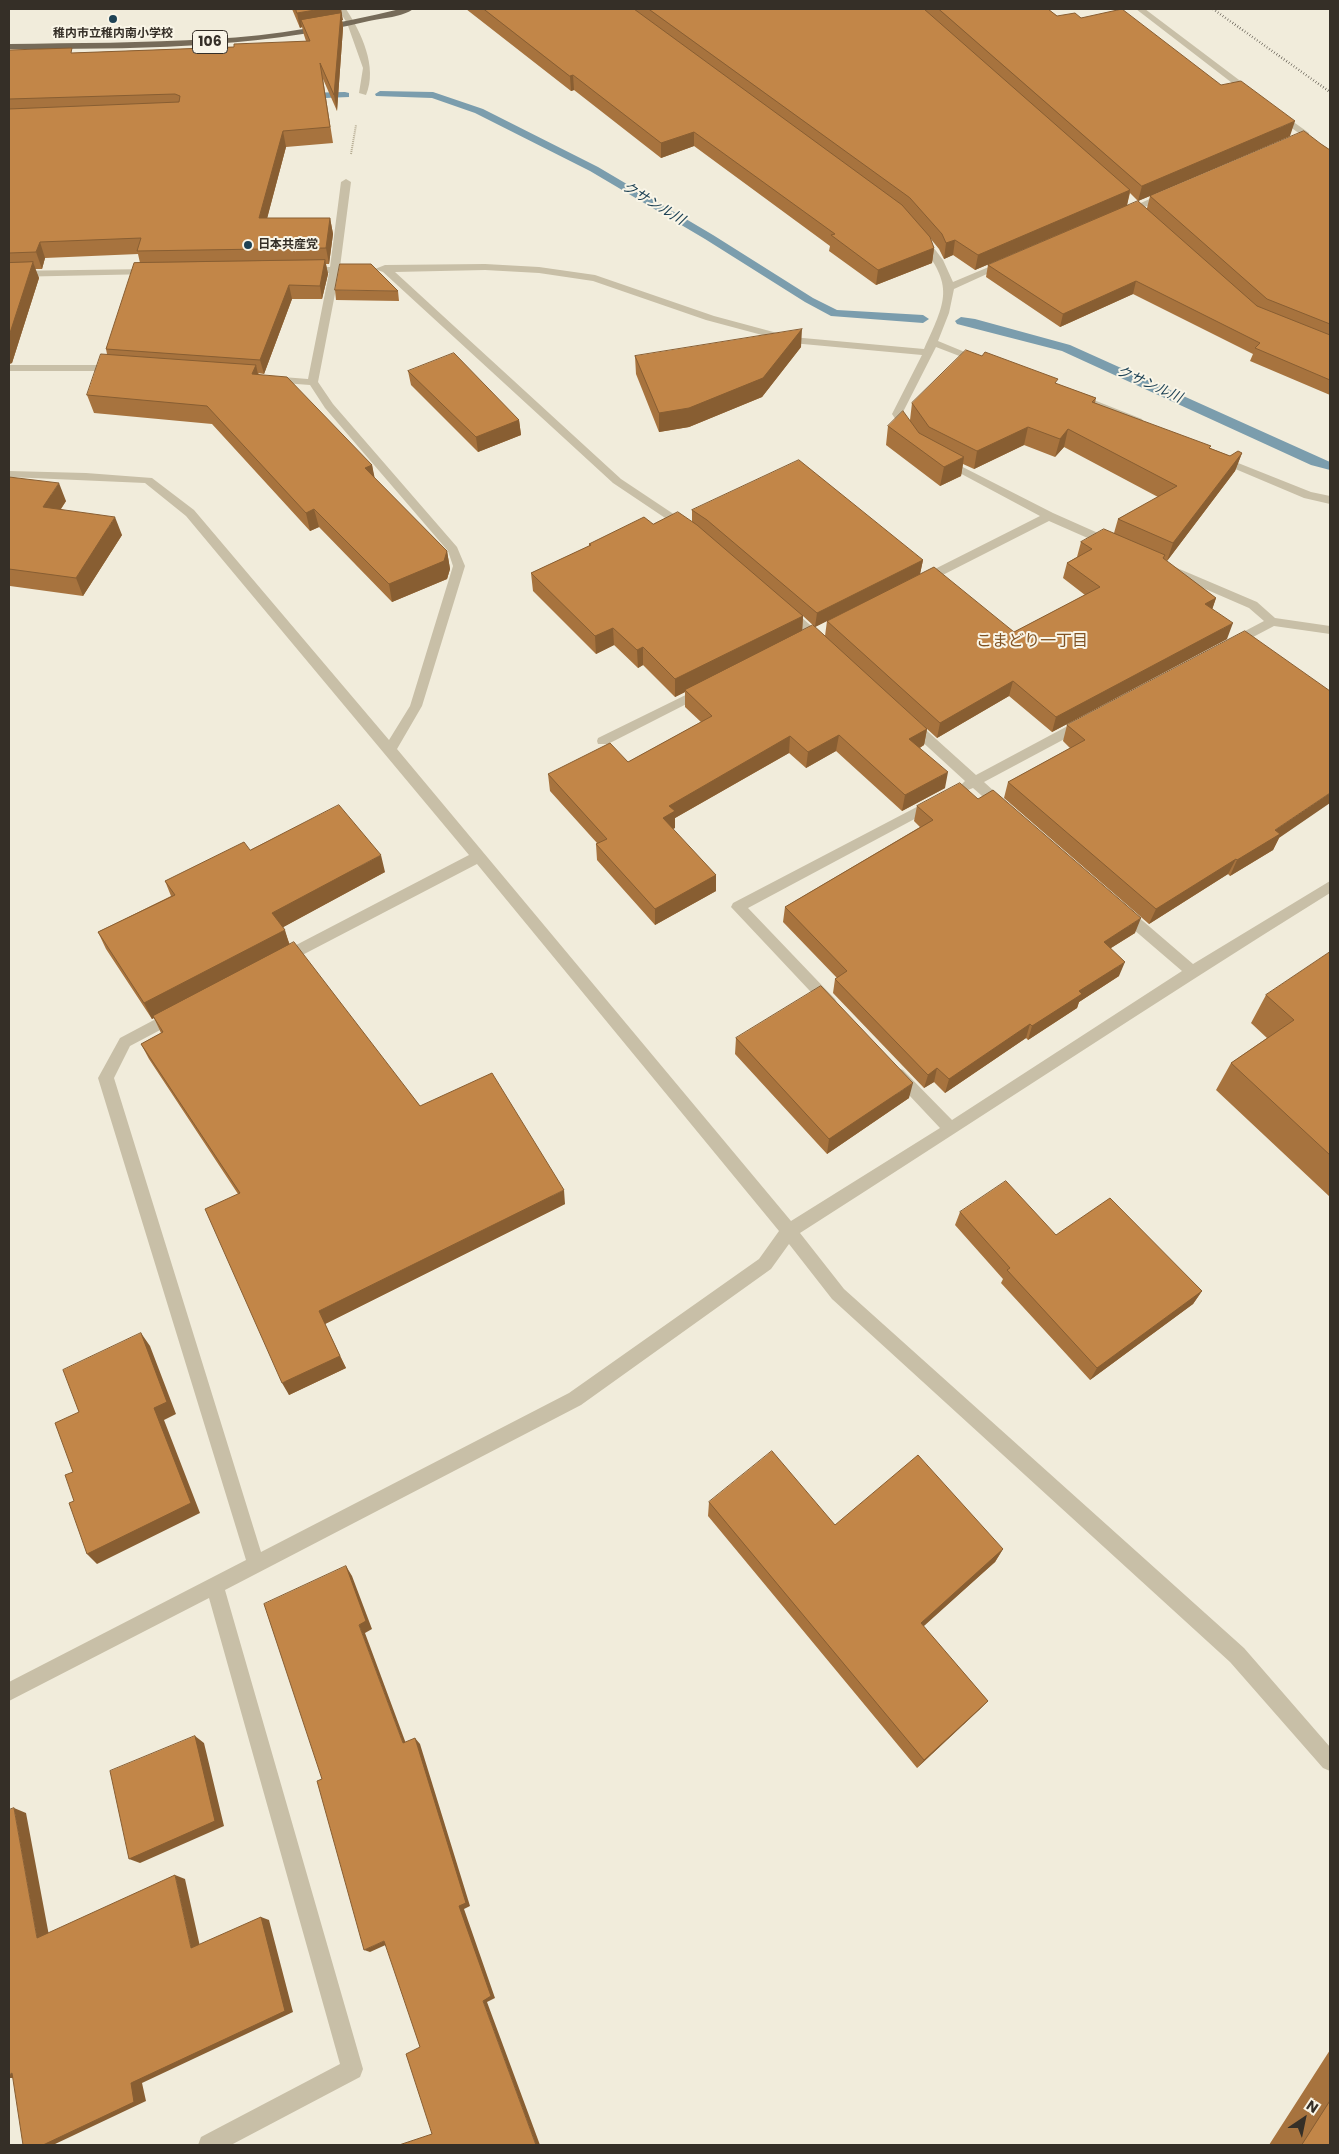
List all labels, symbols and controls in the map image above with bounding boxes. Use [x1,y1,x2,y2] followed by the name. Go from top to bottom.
[107,13,119,25] marker: 稚内市立稚内南小学校
[53,27,173,41] place label: 稚内市立稚内南小学校
[192,31,228,54] road number: 106
[619,179,687,229] water label: クサンル川
[258,238,318,252] place label: 日本共産党
[242,239,254,251] marker: 日本共産党
[1114,363,1184,407] water label: クサンル川
[976,632,1088,652] district label: こまどり一丁目
[1279,2094,1329,2144] north arrow
[1302,2095,1322,2118] text: N

